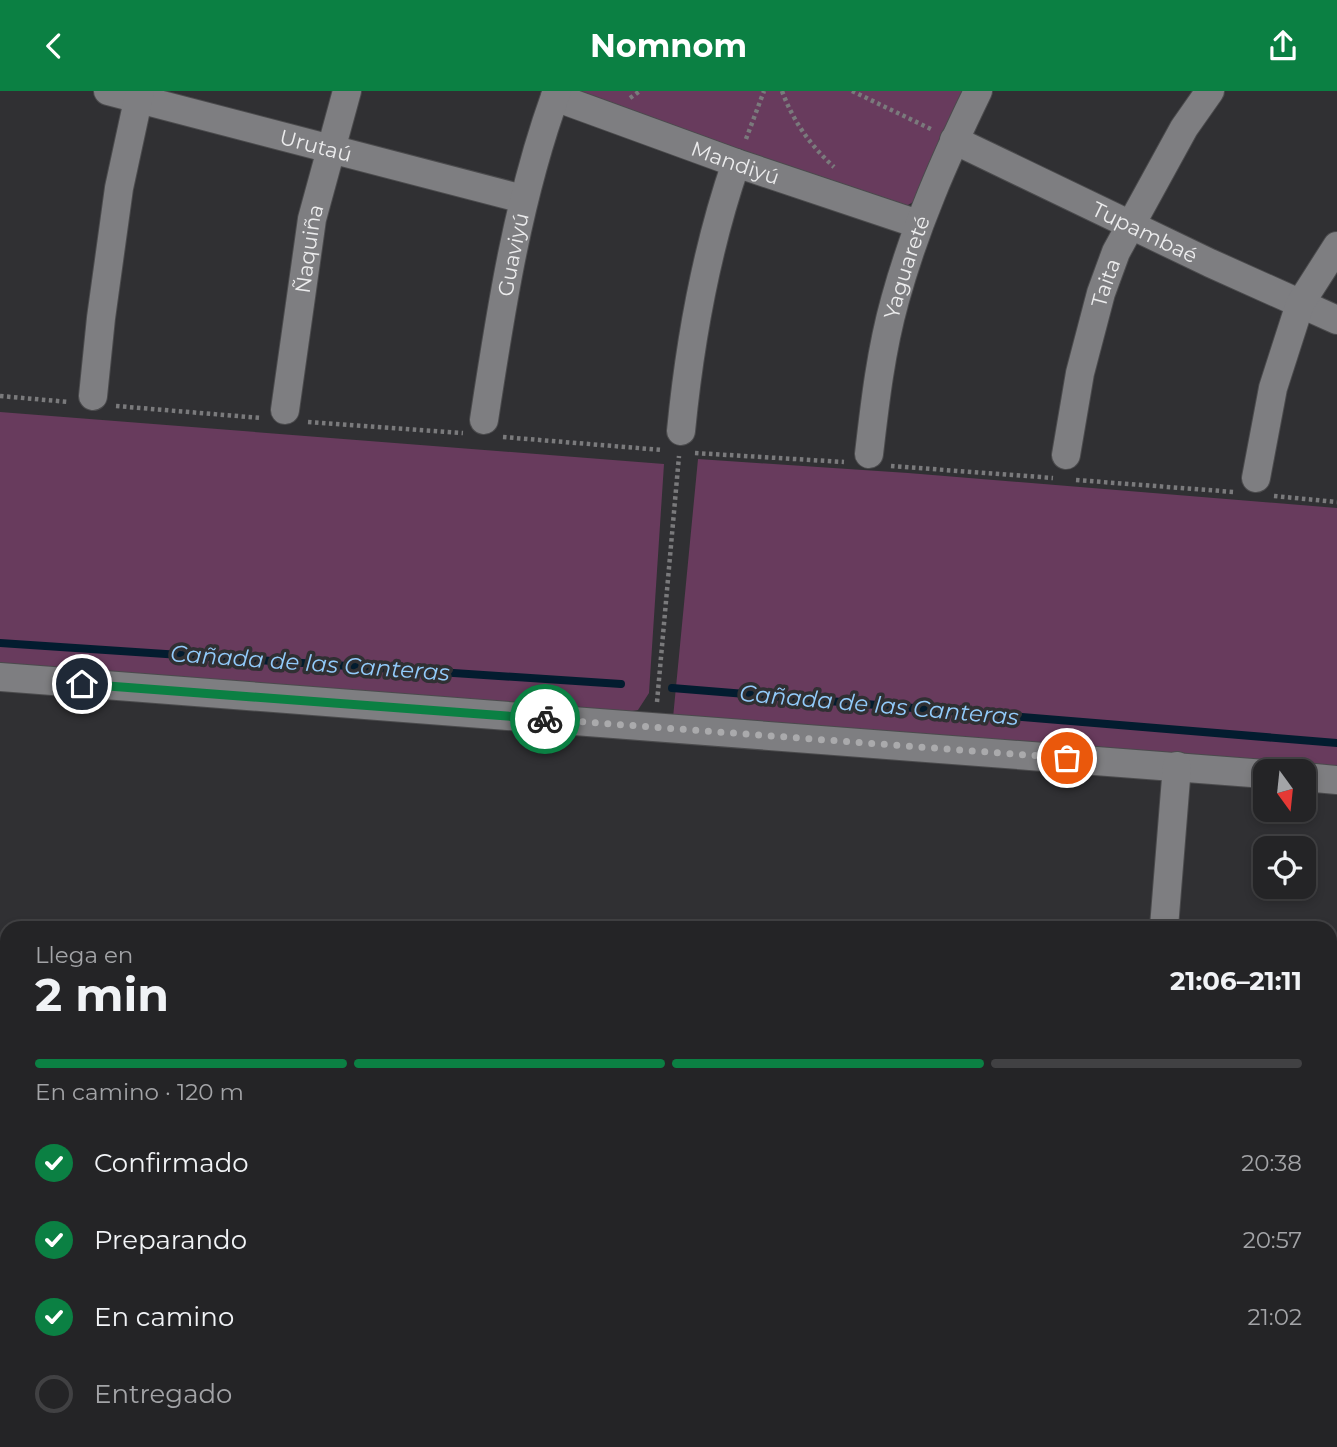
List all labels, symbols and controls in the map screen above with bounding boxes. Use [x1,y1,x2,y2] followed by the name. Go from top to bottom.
[590,26,747,65] text: Nomnom
[35,27,73,65] icon: back
[1264,27,1302,65] icon: share
[277,124,355,167] street label: Urutaú
[688,135,783,189] street label: Mandiyú
[1088,196,1202,268] street label: Tupambaé
[289,201,328,295] street label: Ñaquiña
[492,210,533,298] street label: Guaviyú
[878,212,934,321] street label: Yaguareté
[1085,255,1125,310] street label: Taita
[169,639,451,687] water label: Cañada de las Canteras
[52,654,112,714] pin
[63,665,101,703] icon: home
[738,679,1020,731] water label: Cañada de las Canteras
[510,684,580,754] courier
[526,700,564,738] icon: bike
[1037,728,1097,788] pin
[1048,739,1086,777] icon: bag
[1253,759,1316,823] north arrow
[1253,759,1316,899] map controls
[1253,836,1316,899] button: locate
[35,941,133,969] text: Llega en
[1170,965,1302,997] text: 21:06–21:11
[35,966,169,1023] text: 2 min
[35,1078,244,1106] text: En camino · 120 m
[35,1144,73,1182] icon: check
[94,1147,249,1179] text: Confirmado
[1241,1149,1302,1177] text: 20:38
[35,1221,73,1259] icon: check
[94,1224,247,1256] text: Preparando
[1243,1226,1302,1254] text: 20:57
[35,1298,73,1336] icon: check
[94,1301,234,1333] text: En camino
[1247,1303,1302,1331] text: 21:02
[94,1378,232,1410] text: Entregado

